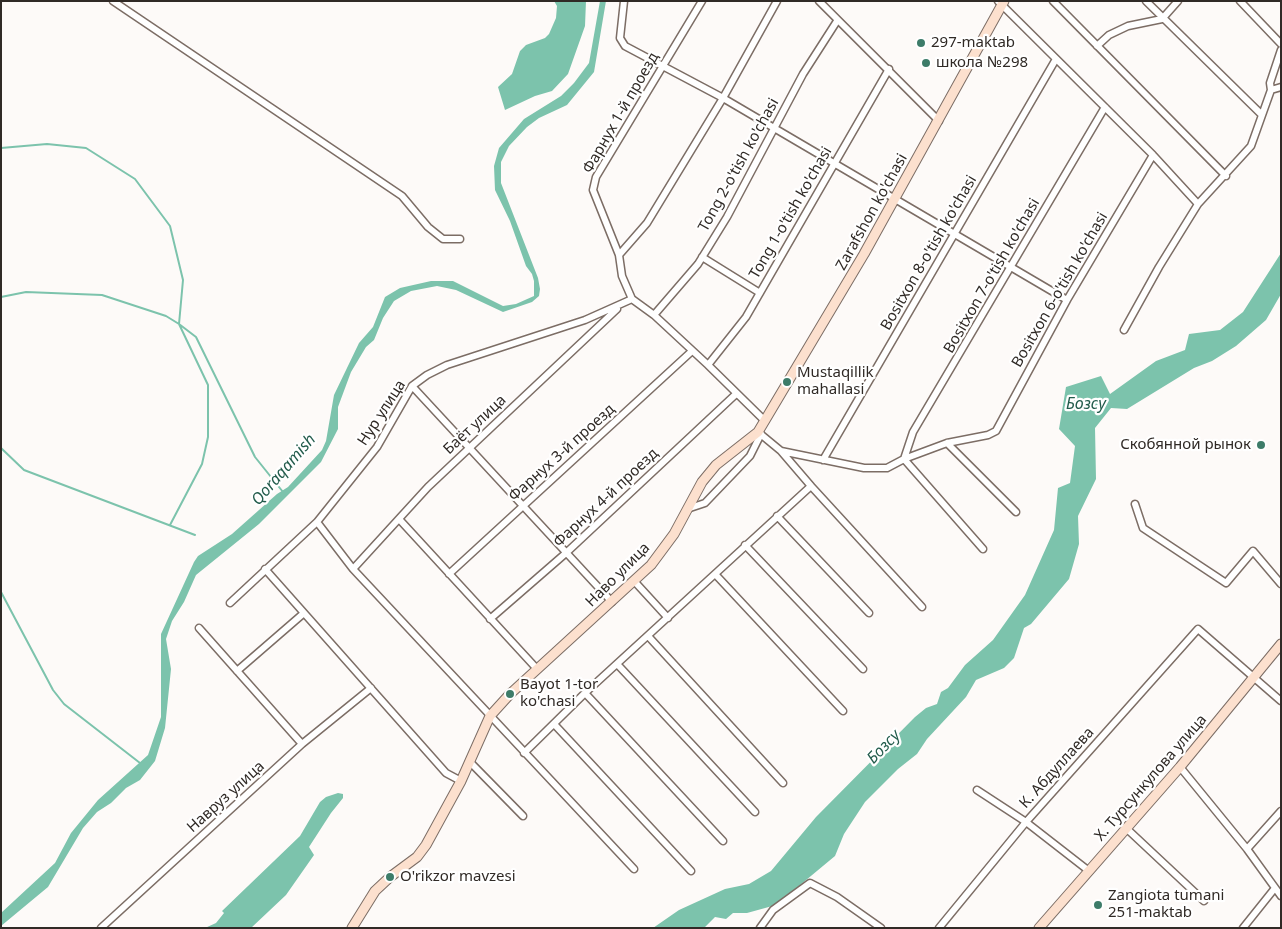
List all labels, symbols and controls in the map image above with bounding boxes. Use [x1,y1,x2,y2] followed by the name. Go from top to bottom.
[931,34,1015,52] place label: 297-maktab
[915,37,927,49] marker: 297-maktab
[579,49,663,177] street label: Фарнух 1-й проезд
[936,54,1028,72] place label: школа №298
[920,57,932,69] marker: школа №298
[695,95,783,235] street label: Tong 2-o'tish ko'chasi
[746,144,836,282] street label: Tong 1-o'tish ko'chasi
[832,151,912,273] street label: Zarafshon ko'chasi
[877,172,981,334] street label: Bositxon 8-o'tish ko'chasi
[940,195,1044,357] street label: Bositxon 7-o'tish ko'chasi
[1008,209,1112,371] street label: Bositxon 6-o'tish ko'chasi
[797,364,874,399] place label: Mustaqillik mahallasi
[781,376,793,388] marker: Mustaqillik mahallasi
[354,377,410,449] street label: Нур улица
[440,391,510,459] street label: Баёт улица
[1066,394,1106,414] water label: Бозсу
[505,401,619,505] street label: Фарнух 3-й проезд
[248,430,320,510] water label: Qoraqamish
[1120,436,1251,454] place label: Скобянной рынок
[1255,439,1267,451] marker: Скобянной рынок
[550,445,662,551] street label: Фарнух 4-й проезд
[582,539,654,611] street label: Наво улица
[520,676,598,711] place label: Bayot 1-tor ko'chasi
[504,688,516,700] marker: Bayot 1-tor ko'chasi
[1091,711,1211,845] street label: Х. Турсункулова улица
[1016,724,1098,812] street label: К. Абдуллаева
[863,726,905,768] water label: Бозсу
[184,758,268,836] street label: Навруз улица
[400,868,516,886] place label: O'rikzor mavzesi
[384,871,396,883] marker: O'rikzor mavzesi
[1108,887,1224,922] place label: Zangiota tumani 251-maktab
[1092,899,1104,911] marker: Zangiota tumani 251-maktab

